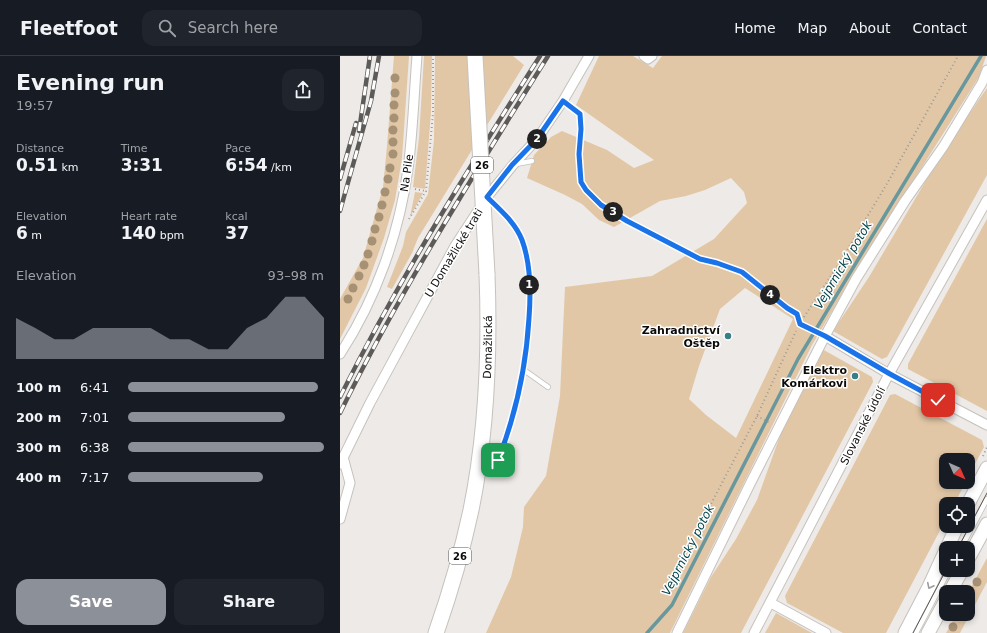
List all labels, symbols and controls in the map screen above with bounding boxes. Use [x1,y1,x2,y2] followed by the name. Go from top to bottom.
[142,10,422,46] search box
[20,17,118,39] text: Fleetfoot
[156,17,178,39] icon: search
[188,19,278,37] text: Search here
[734,20,776,36] text: Home
[798,20,827,36] text: Map
[849,20,891,36] text: About
[913,20,967,36] text: Contact
[282,69,324,111] button: share
[16,70,165,95] text: Evening run
[16,98,53,113] text: 19:57
[527,129,547,149] pin: 2
[533,132,541,145] text: 2
[16,142,64,155] text: Distance
[121,142,148,155] text: Time
[225,142,251,155] text: Pace
[398,153,416,193] street label: Na Pile
[16,155,58,175] text: 0.51
[121,155,163,175] text: 3:31
[225,155,268,175] text: 6:54
[471,157,493,173] road number: 26
[58,161,79,174] text: km
[268,161,292,174] text: /km
[603,202,623,222] pin: 3
[609,205,617,218] text: 3
[422,206,486,300] street label: U Domažlické trati
[16,210,67,223] text: Elevation
[121,210,177,223] text: Heart rate
[225,210,248,223] text: kcal
[811,218,875,312] water label: Vejprnický potok
[16,223,28,243] text: 6
[121,223,156,243] text: 140
[225,223,249,243] text: 37
[28,229,42,242] text: m
[156,229,184,242] text: bpm
[16,268,76,283] text: Elevation
[268,268,324,283] text: 93–98 m
[519,275,539,295] pin: 1
[525,278,533,291] text: 1
[760,285,780,305] pin: 4
[766,288,774,301] text: 4
[480,315,495,379] street label: Domažlická
[642,324,721,350] place label: Zahradnictví Oštěp
[723,331,733,341] marker: Zahradnictví Oštěp
[781,364,847,390] place label: Elektro Komárkovi
[850,371,860,381] marker: Elektro Komárkovi
[16,380,61,395] text: 100 m
[80,380,109,395] text: 6:41
[921,383,955,417] pin
[838,384,889,467] street label: Slovanské údolí
[927,389,949,411] icon: check
[16,410,61,425] text: 200 m
[80,410,109,425] text: 7:01
[16,440,61,455] text: 300 m
[80,440,109,455] text: 6:38
[481,443,515,477] pin
[487,449,509,471] icon: arrive
[939,453,975,489] north arrow
[939,453,975,621] map controls
[16,470,61,485] text: 400 m
[80,470,109,485] text: 7:17
[939,497,975,533] button: locate
[659,501,717,598] water label: Vejprnický potok
[939,541,975,577] button: +
[449,548,471,564] road number: 26
[16,579,166,625] button: Save
[174,579,324,625] button: Share
[927,581,935,589] one-way arrow
[939,585,975,621] button: −

